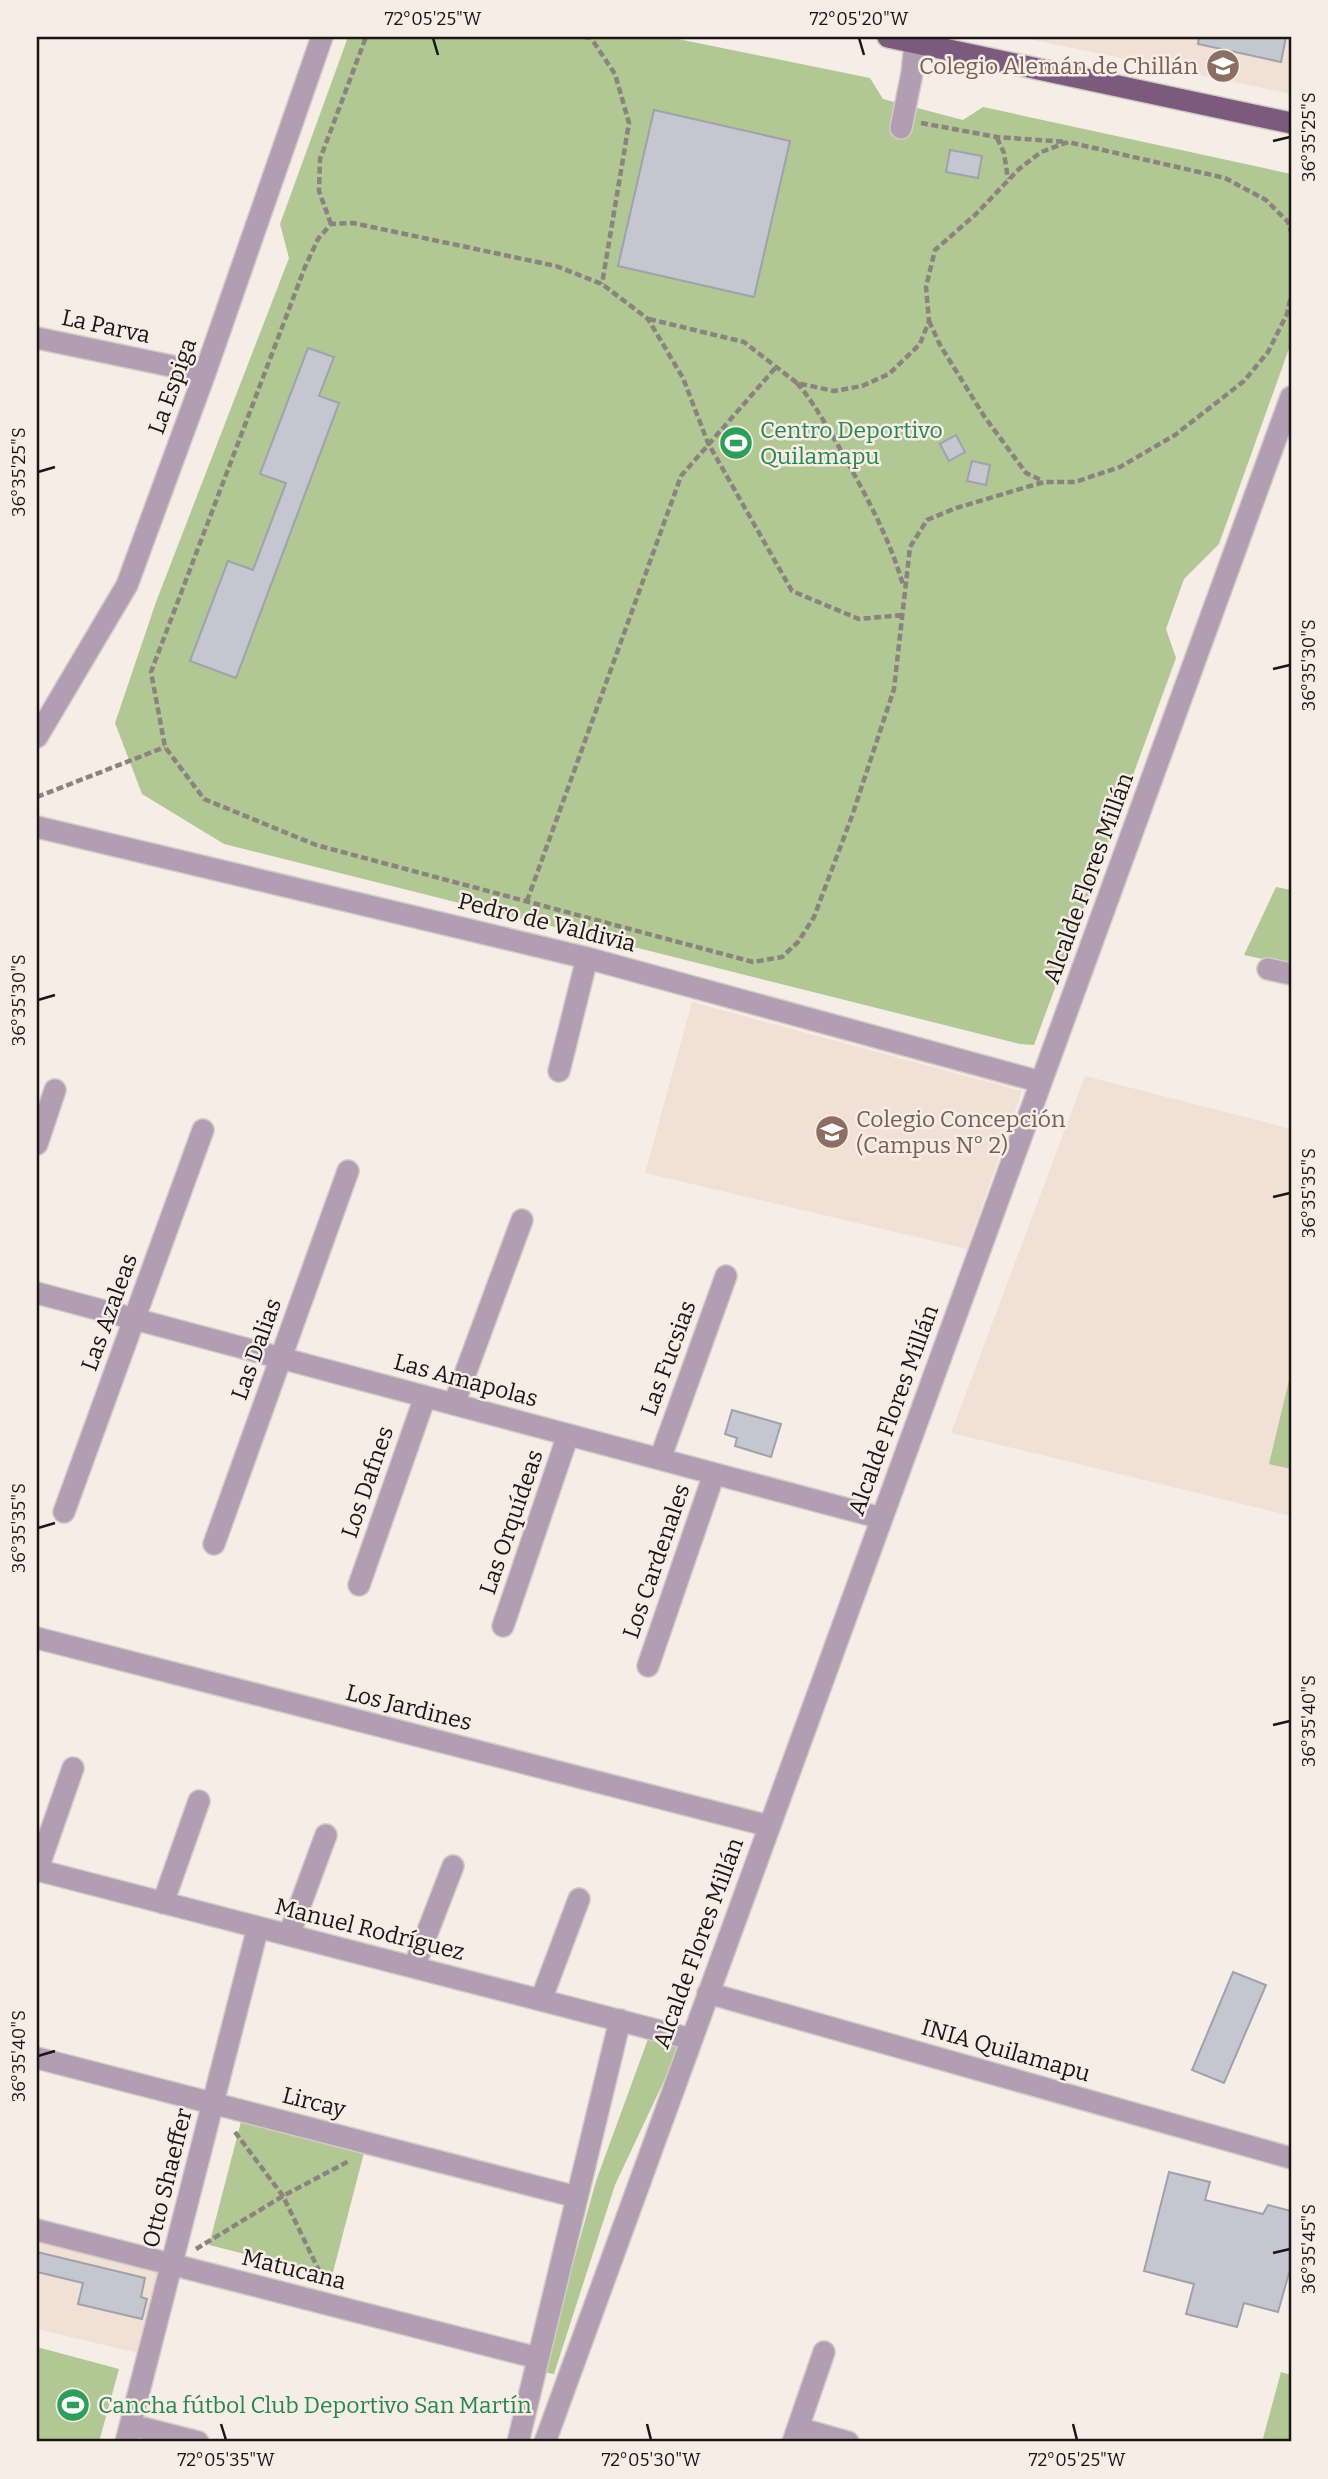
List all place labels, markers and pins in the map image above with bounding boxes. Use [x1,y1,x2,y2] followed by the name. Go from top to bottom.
[1204,47,1242,85] school or university icon: Colegio Alemán de Chillán
[919,52,1198,80] place label: Colegio Alemán de Chillán
[760,416,943,470] place label: Centro Deportivo Quilamapu
[717,424,755,462] sports icon: Centro Deportivo Quilamapu
[856,1105,1066,1159] place label: Colegio Concepción (Campus N° 2)
[813,1113,851,1151] school or university icon: Colegio Concepción (Campus N° 2)
[54,2386,92,2424] sports icon: Cancha fútbol Club Deportivo San Martín
[98,2391,532,2419] place label: Cancha fútbol Club Deportivo San Martín

